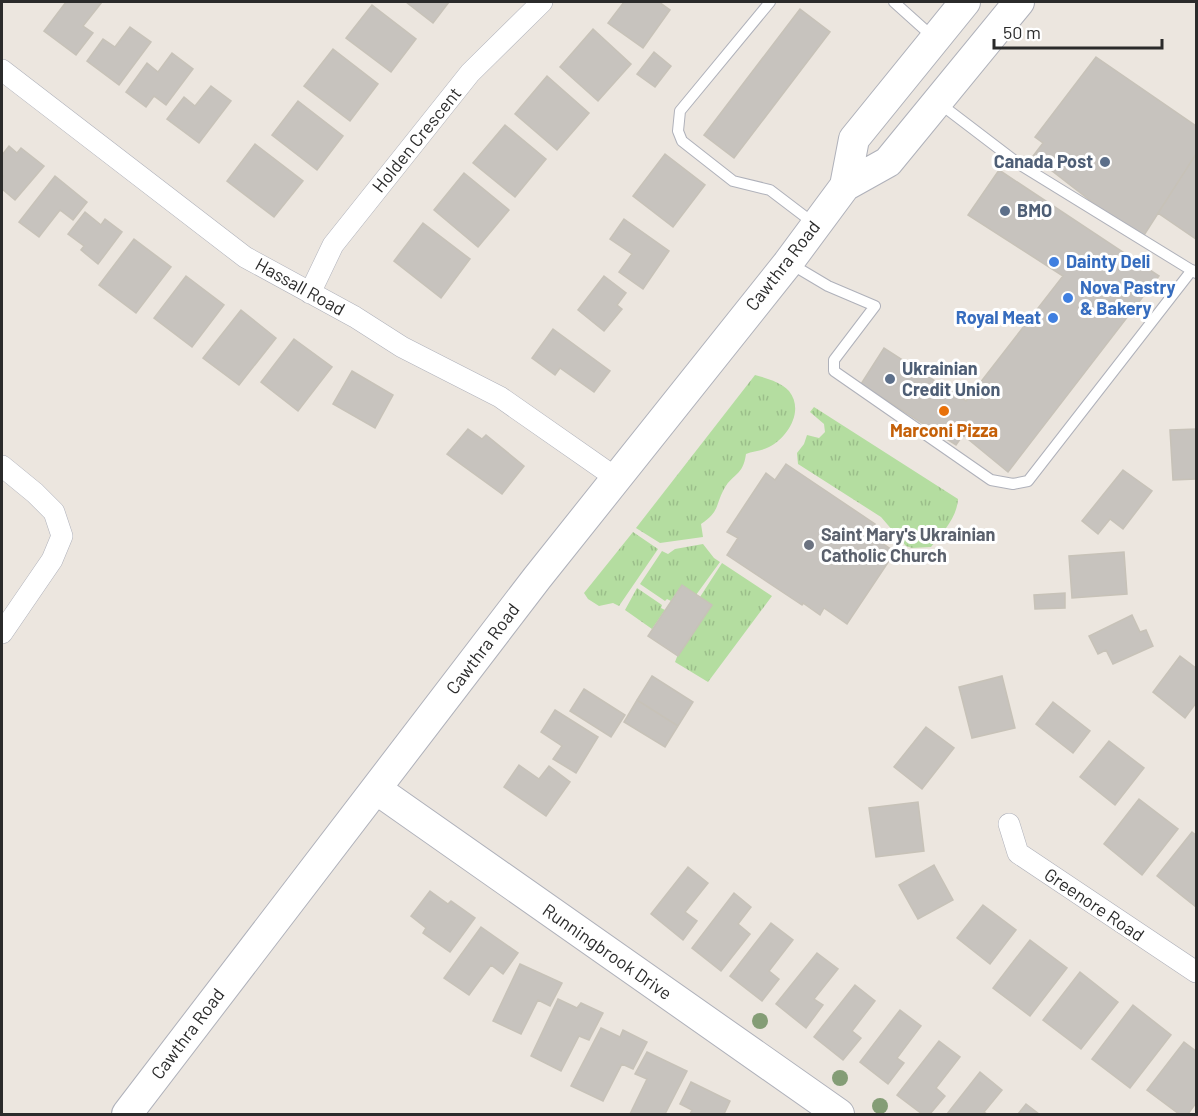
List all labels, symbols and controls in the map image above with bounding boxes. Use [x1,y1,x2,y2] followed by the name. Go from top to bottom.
[994,12,1162,50] scale bar
[1003,21,1041,43] text: 50 m
[367,82,465,196] street label: Holden Crescent
[994,150,1093,172] place label: Canada Post
[1098,155,1112,169] marker: Canada Post
[1017,199,1052,221] place label: BMO
[998,204,1012,218] marker: BMO
[740,216,824,315] street label: Cawthra Road
[1066,250,1150,272] place label: Dainty Deli
[252,253,349,320] street label: Hassall Road
[1047,255,1061,269] marker: Dainty Deli
[1080,276,1176,319] place label: Nova Pastry & Bakery
[1061,291,1075,305] marker: Nova Pastry & Bakery
[956,306,1041,328] place label: Royal Meat
[1046,311,1060,325] marker: Royal Meat
[902,357,1000,400] place label: Ukrainian Credit Union
[883,372,897,386] marker: Ukrainian Credit Union
[937,404,951,418] marker: Marconi Pizza
[890,419,998,441] place label: Marconi Pizza
[821,523,995,566] place label: Saint Mary's Ukrainian Catholic Church
[802,538,816,552] marker: Saint Mary's Ukrainian Catholic Church
[441,599,524,698] street label: Cawthra Road
[1041,863,1149,946] street label: Greenore Road
[539,898,676,1004] street label: Runningbrook Drive
[146,984,229,1083] street label: Cawthra Road

